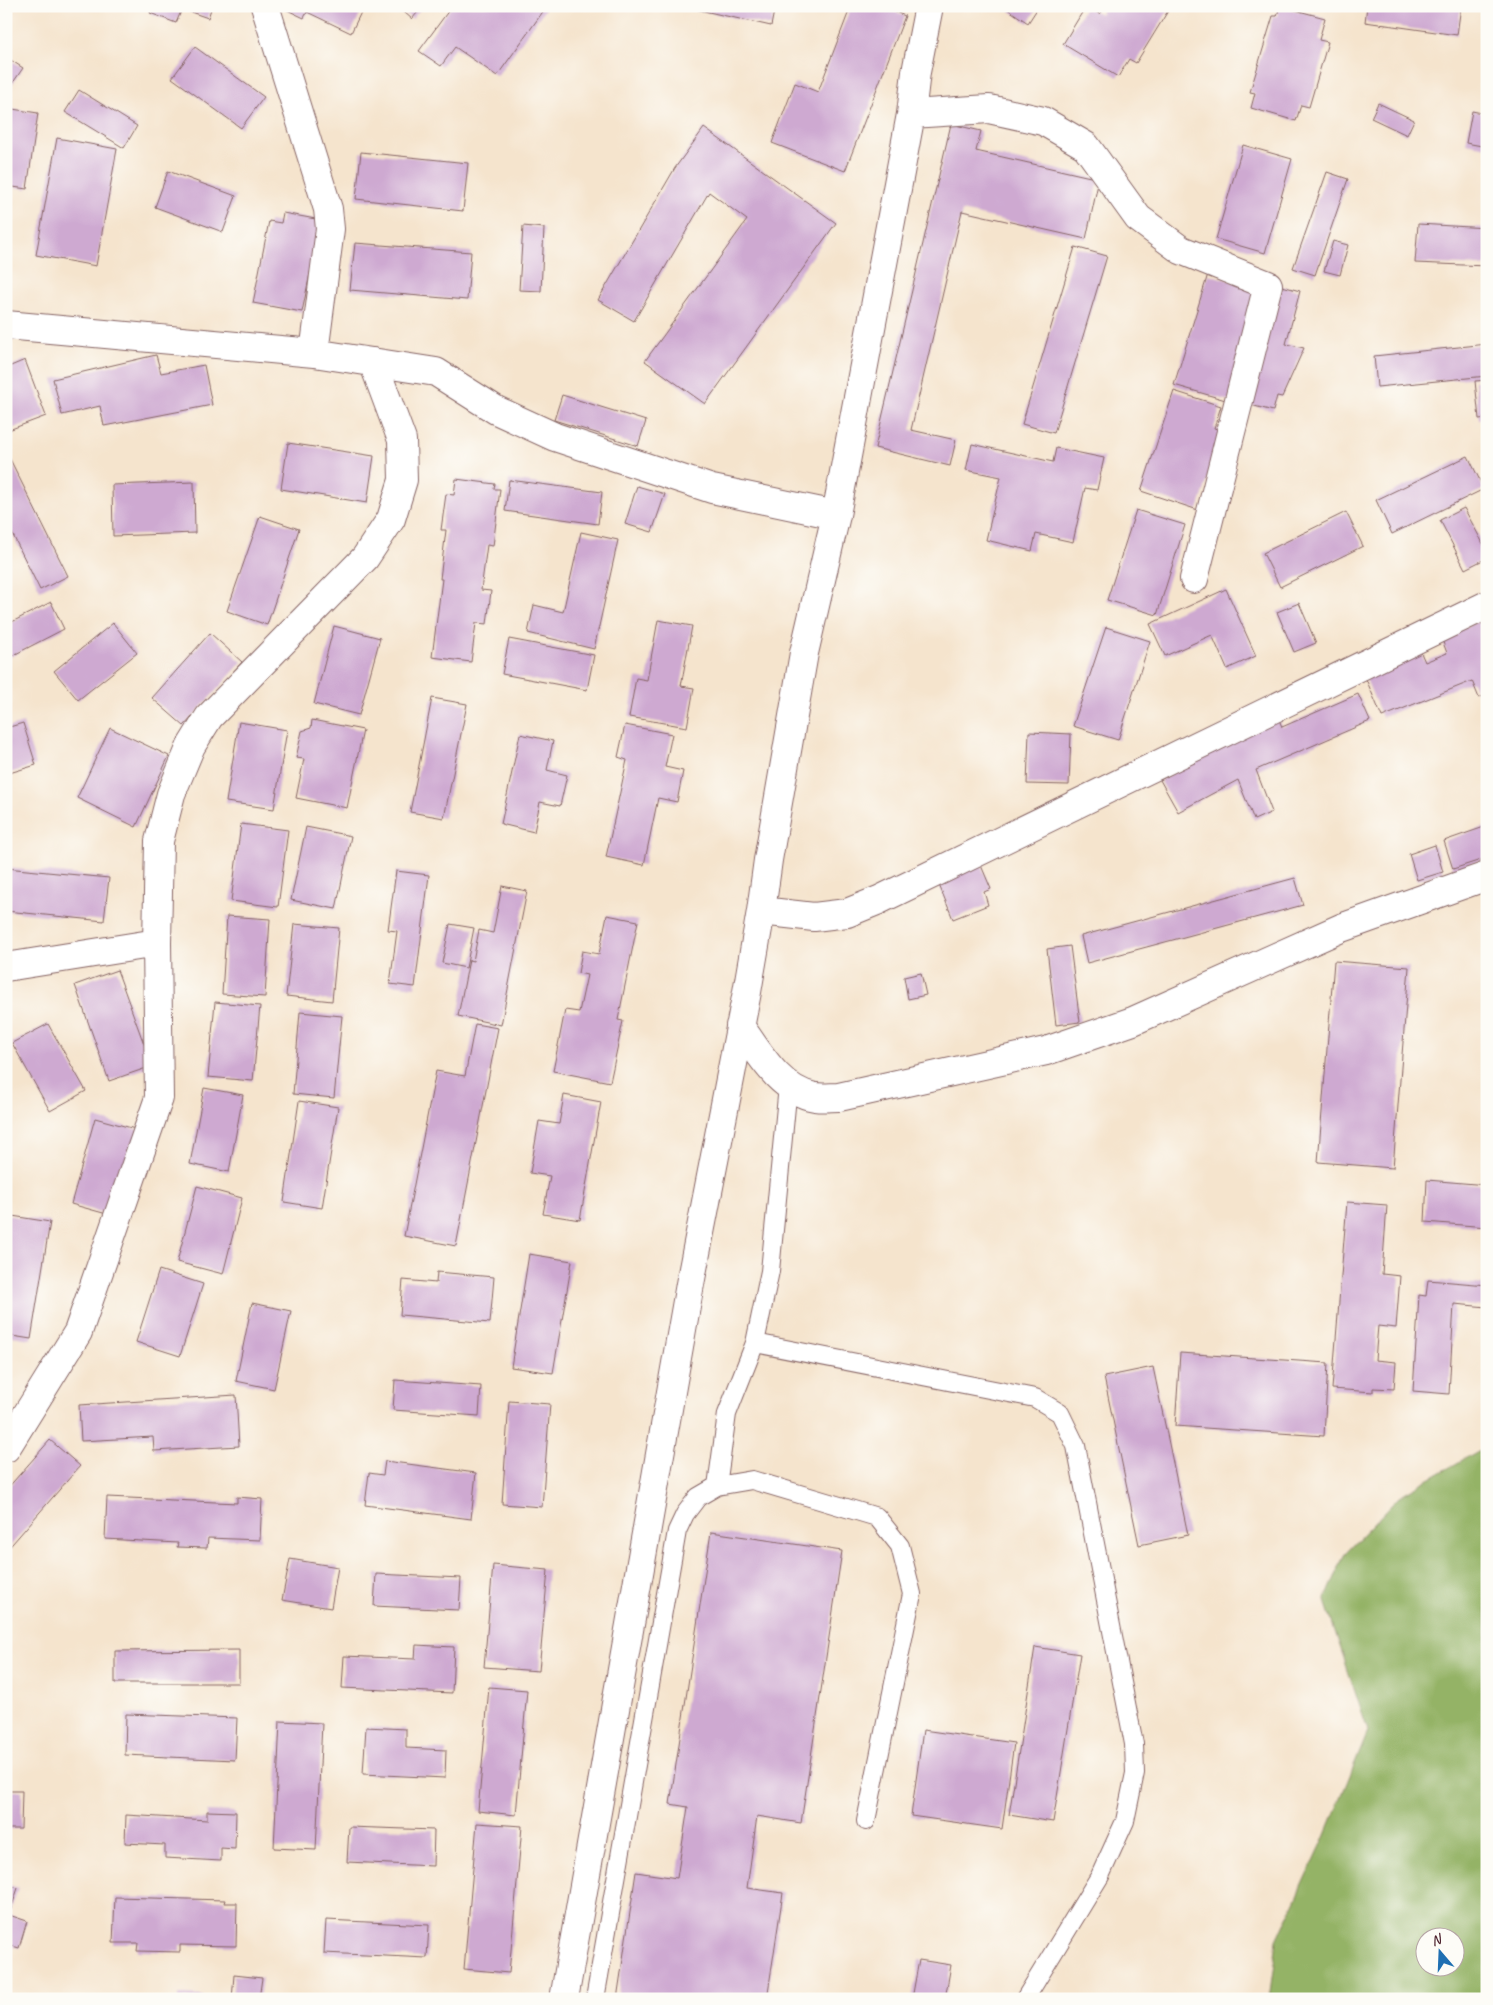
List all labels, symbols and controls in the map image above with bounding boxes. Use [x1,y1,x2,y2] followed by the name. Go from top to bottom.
[1416,1928,1466,1978] north arrow
[1429,1930,1445,1950] text: N

